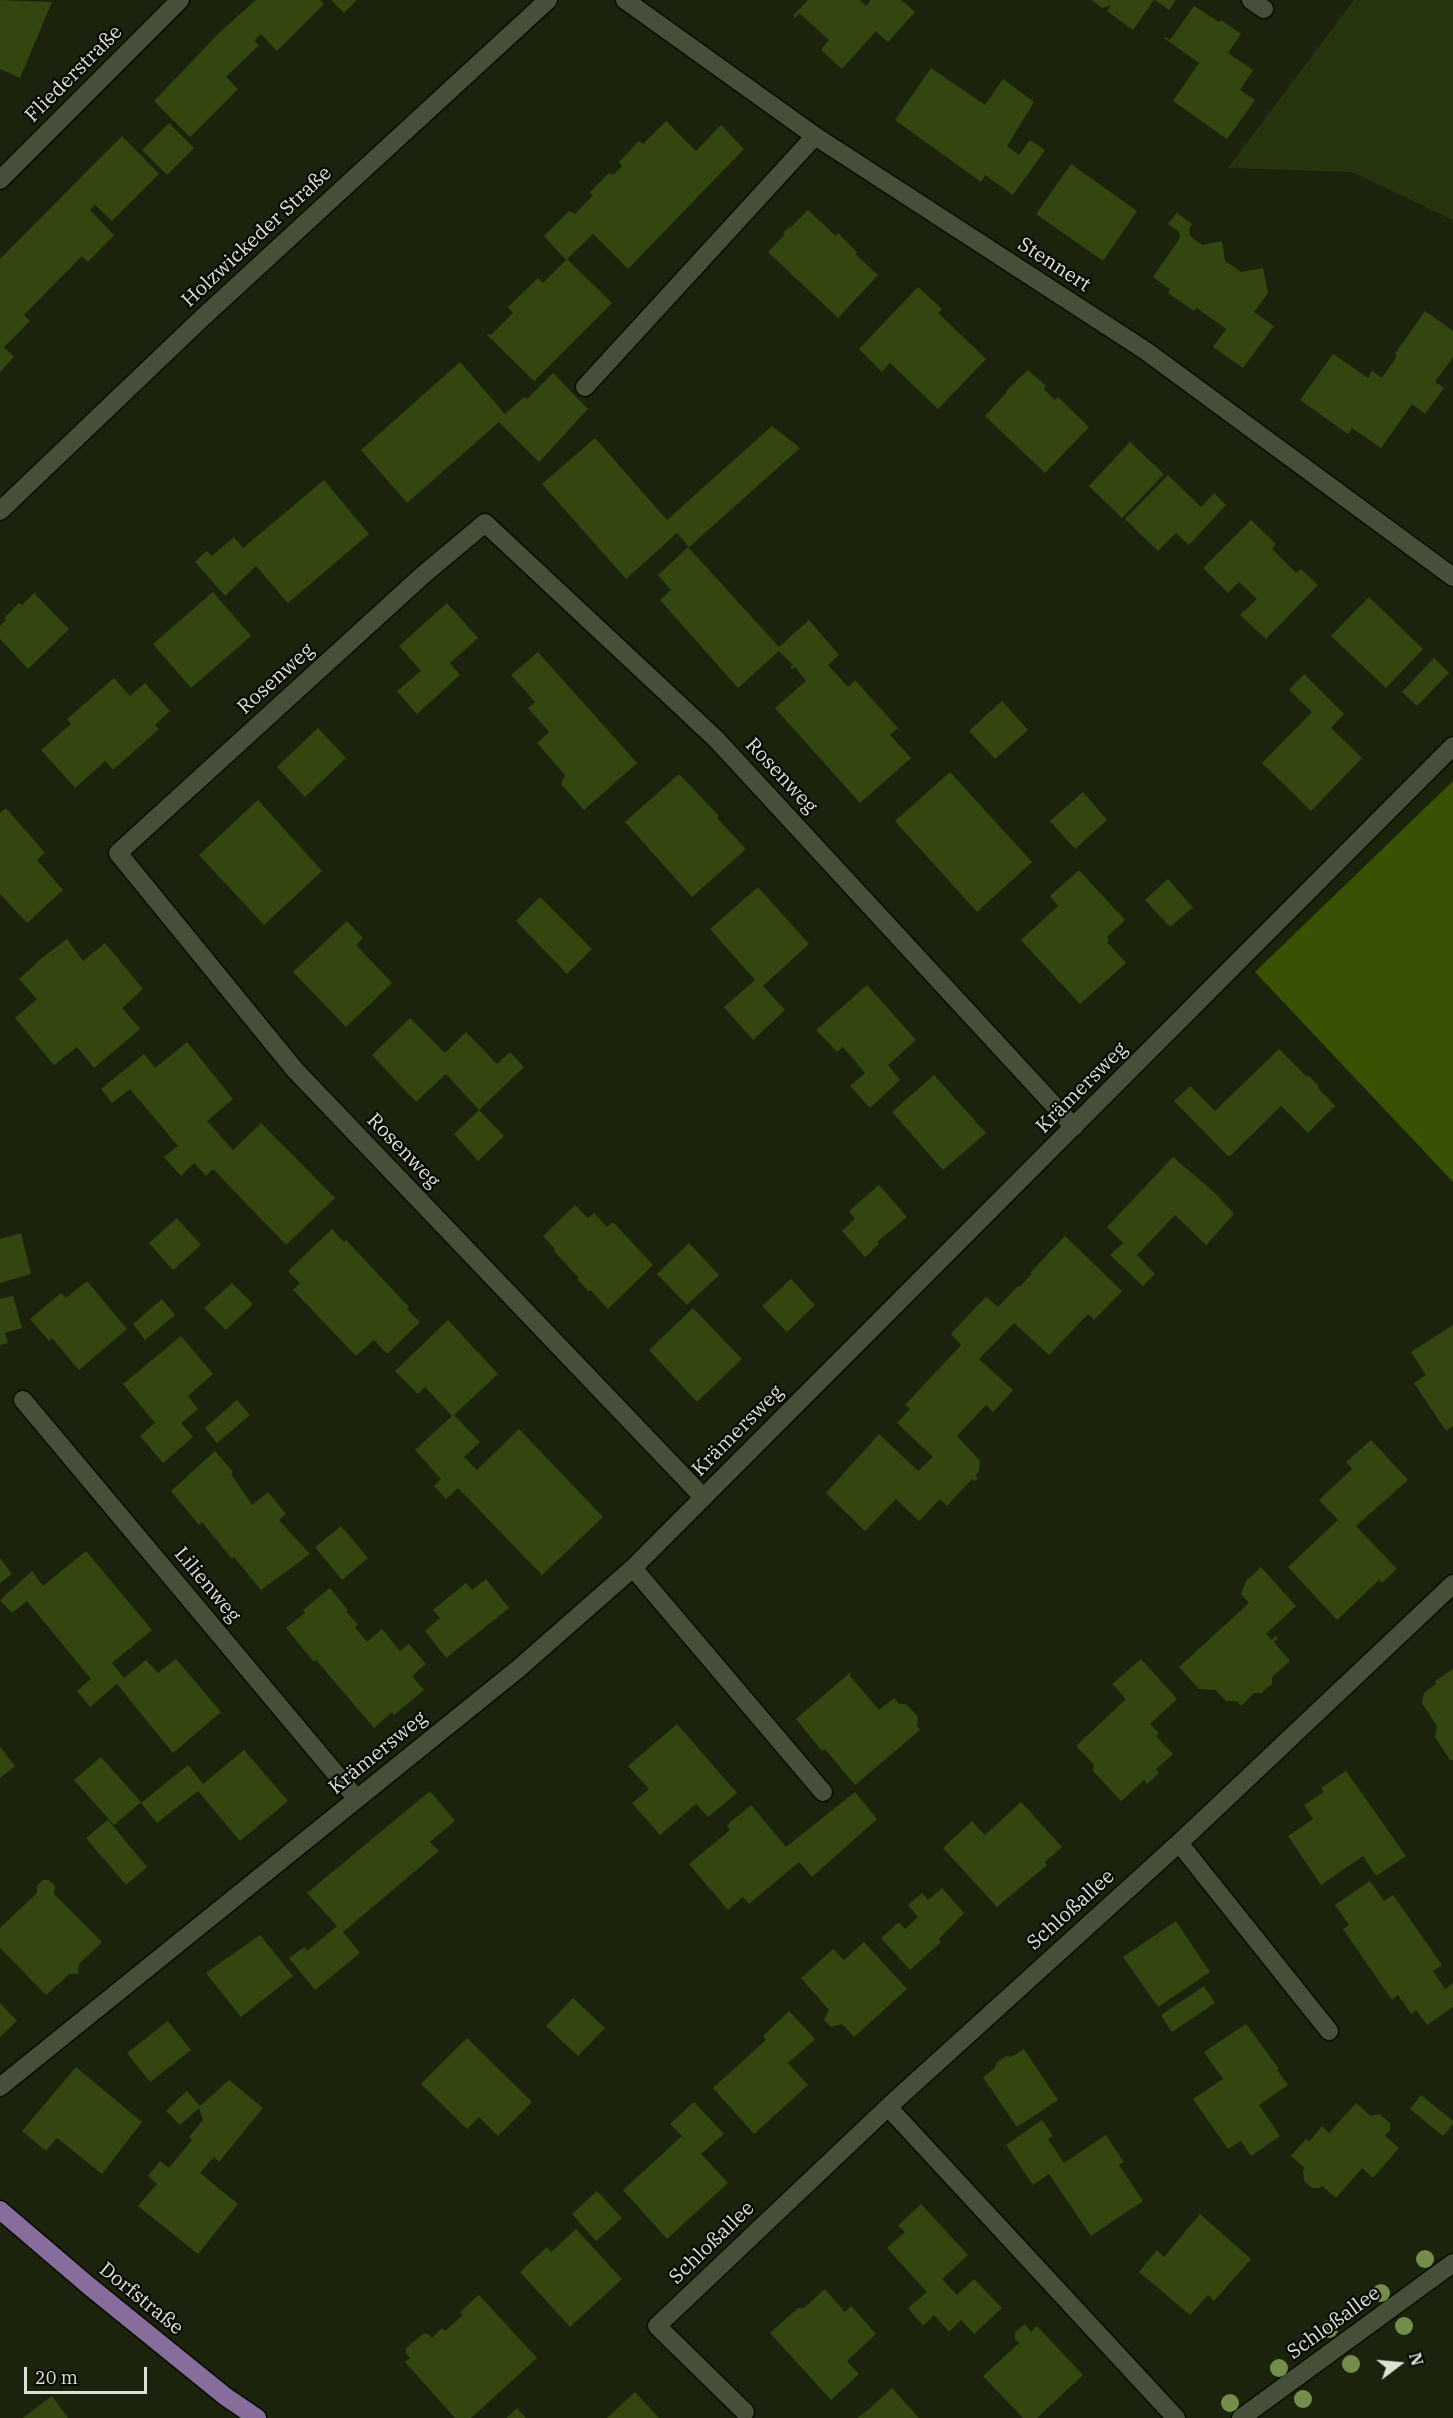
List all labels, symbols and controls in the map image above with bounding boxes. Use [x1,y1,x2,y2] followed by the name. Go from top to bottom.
[20,20,128,128] street label: Fliederstraße
[177,161,337,313] street label: Holzwickeder Straße
[1013,233,1095,297] street label: Stennert
[233,638,319,720] street label: Rosenweg
[740,733,822,819] street label: Rosenweg
[1031,1037,1133,1139] street label: Krämersweg
[362,1109,444,1193] street label: Rosenweg
[687,1380,789,1482] street label: Krämersweg
[169,1543,245,1627] street label: Lilienweg
[324,1706,432,1800] street label: Krämersweg
[1022,1865,1120,1955] street label: Schloßallee
[664,2196,760,2290] street label: Schloßallee
[94,2258,188,2340] street label: Dorfstraße
[1283,2281,1385,2365] street label: Schloßallee
[1369,2334,1429,2394] north arrow
[1405,2350,1428,2368] text: N
[27,2355,150,2393] scale bar
[35,2366,78,2389] text: 20 m

